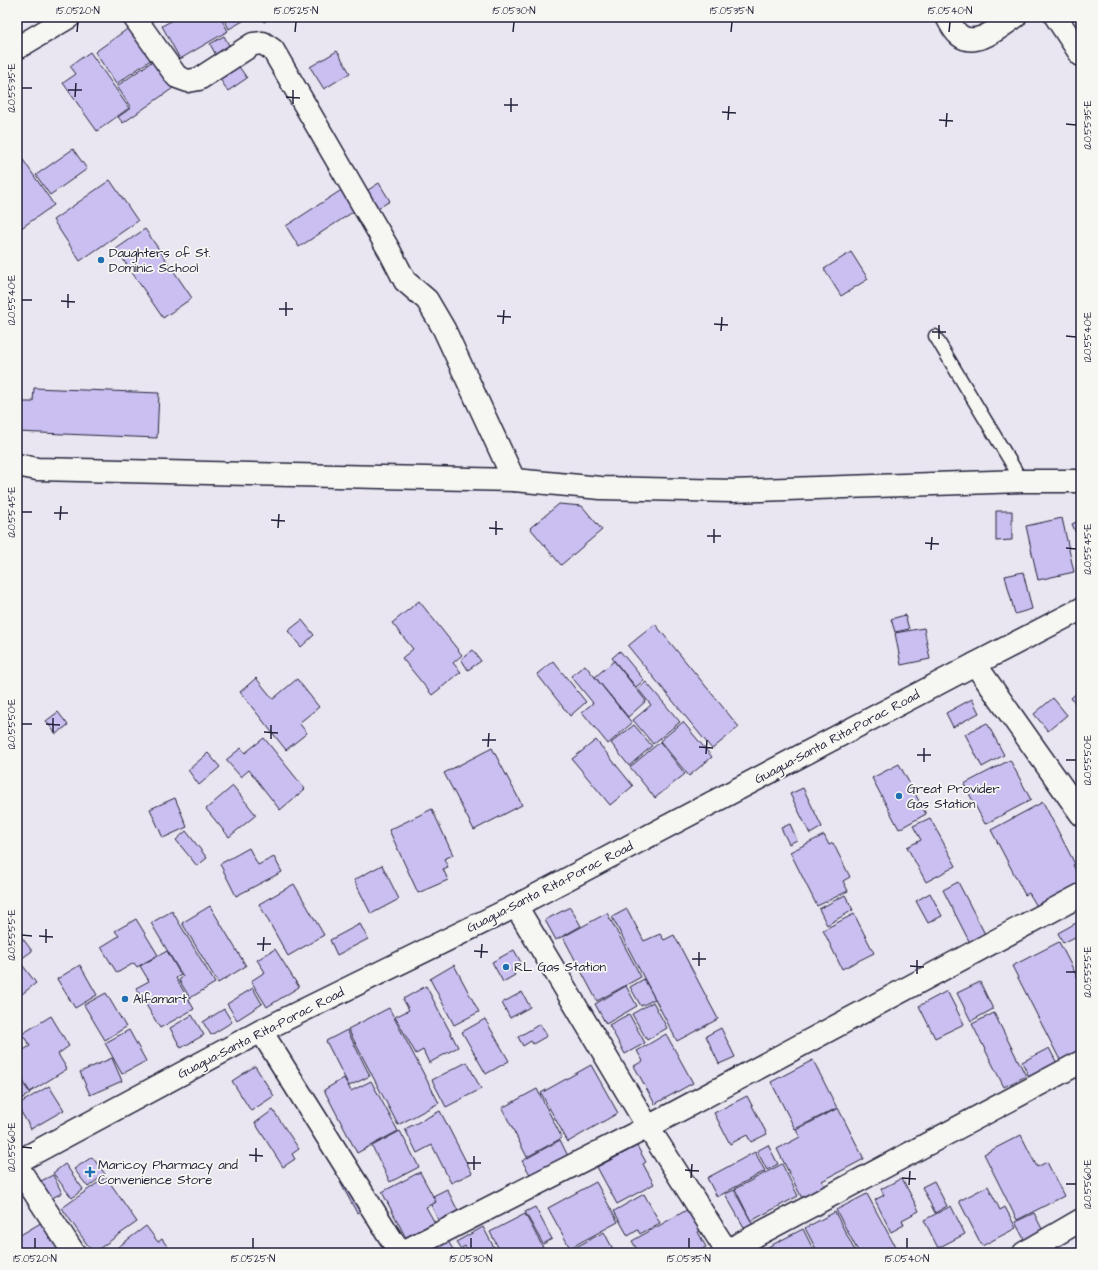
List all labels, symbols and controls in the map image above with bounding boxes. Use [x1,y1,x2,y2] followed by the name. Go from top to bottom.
[56,4,100,18] text: 15.0520°N
[274,4,318,18] text: 15.0525°N
[492,4,536,18] text: 15.0530°N
[710,4,754,18] text: 15.0535°N
[928,4,972,18] text: 15.0540°N
[5,63,19,113] text: 120.5535°E
[1081,100,1095,150] text: 120.5535°E
[109,244,211,277] place label: Daughters of St. Dominic School
[96,255,106,265] marker: Daughters of St. Dominic School
[5,275,19,325] text: 120.5540°E
[1081,312,1095,362] text: 120.5540°E
[5,486,19,537] text: 120.5545°E
[1081,523,1095,574] text: 120.5545°E
[751,686,923,789] street label: Guagua-Santa Rita-Porac Road
[5,699,19,749] text: 120.5550°E
[1081,735,1095,785] text: 120.5550°E
[907,780,1000,813] place label: Great Provider Gas Station
[894,791,904,801] marker: Great Provider Gas Station
[464,837,637,938] street label: Guagua-Santa Rita-Porac Road
[5,909,19,961] text: 120.5555°E
[1081,946,1095,998] text: 120.5555°E
[514,958,607,976] place label: RL Gas Station
[501,962,511,972] marker: RL Gas Station
[175,983,348,1084] street label: Guagua-Santa Rita-Porac Road
[133,990,188,1008] place label: Alfamart
[120,994,130,1004] marker: Alfamart
[5,1122,19,1172] text: 120.5560°E
[98,1156,238,1189] place label: Maricoy Pharmacy and Convenience Store
[1081,1159,1095,1209] text: 120.5560°E
[85,1167,95,1177] marker: Maricoy Pharmacy and Convenience Store
[13,1252,57,1266] text: 15.0520°N
[231,1252,275,1266] text: 15.0525°N
[449,1252,493,1266] text: 15.0530°N
[667,1252,711,1266] text: 15.0535°N
[885,1252,929,1266] text: 15.0540°N

